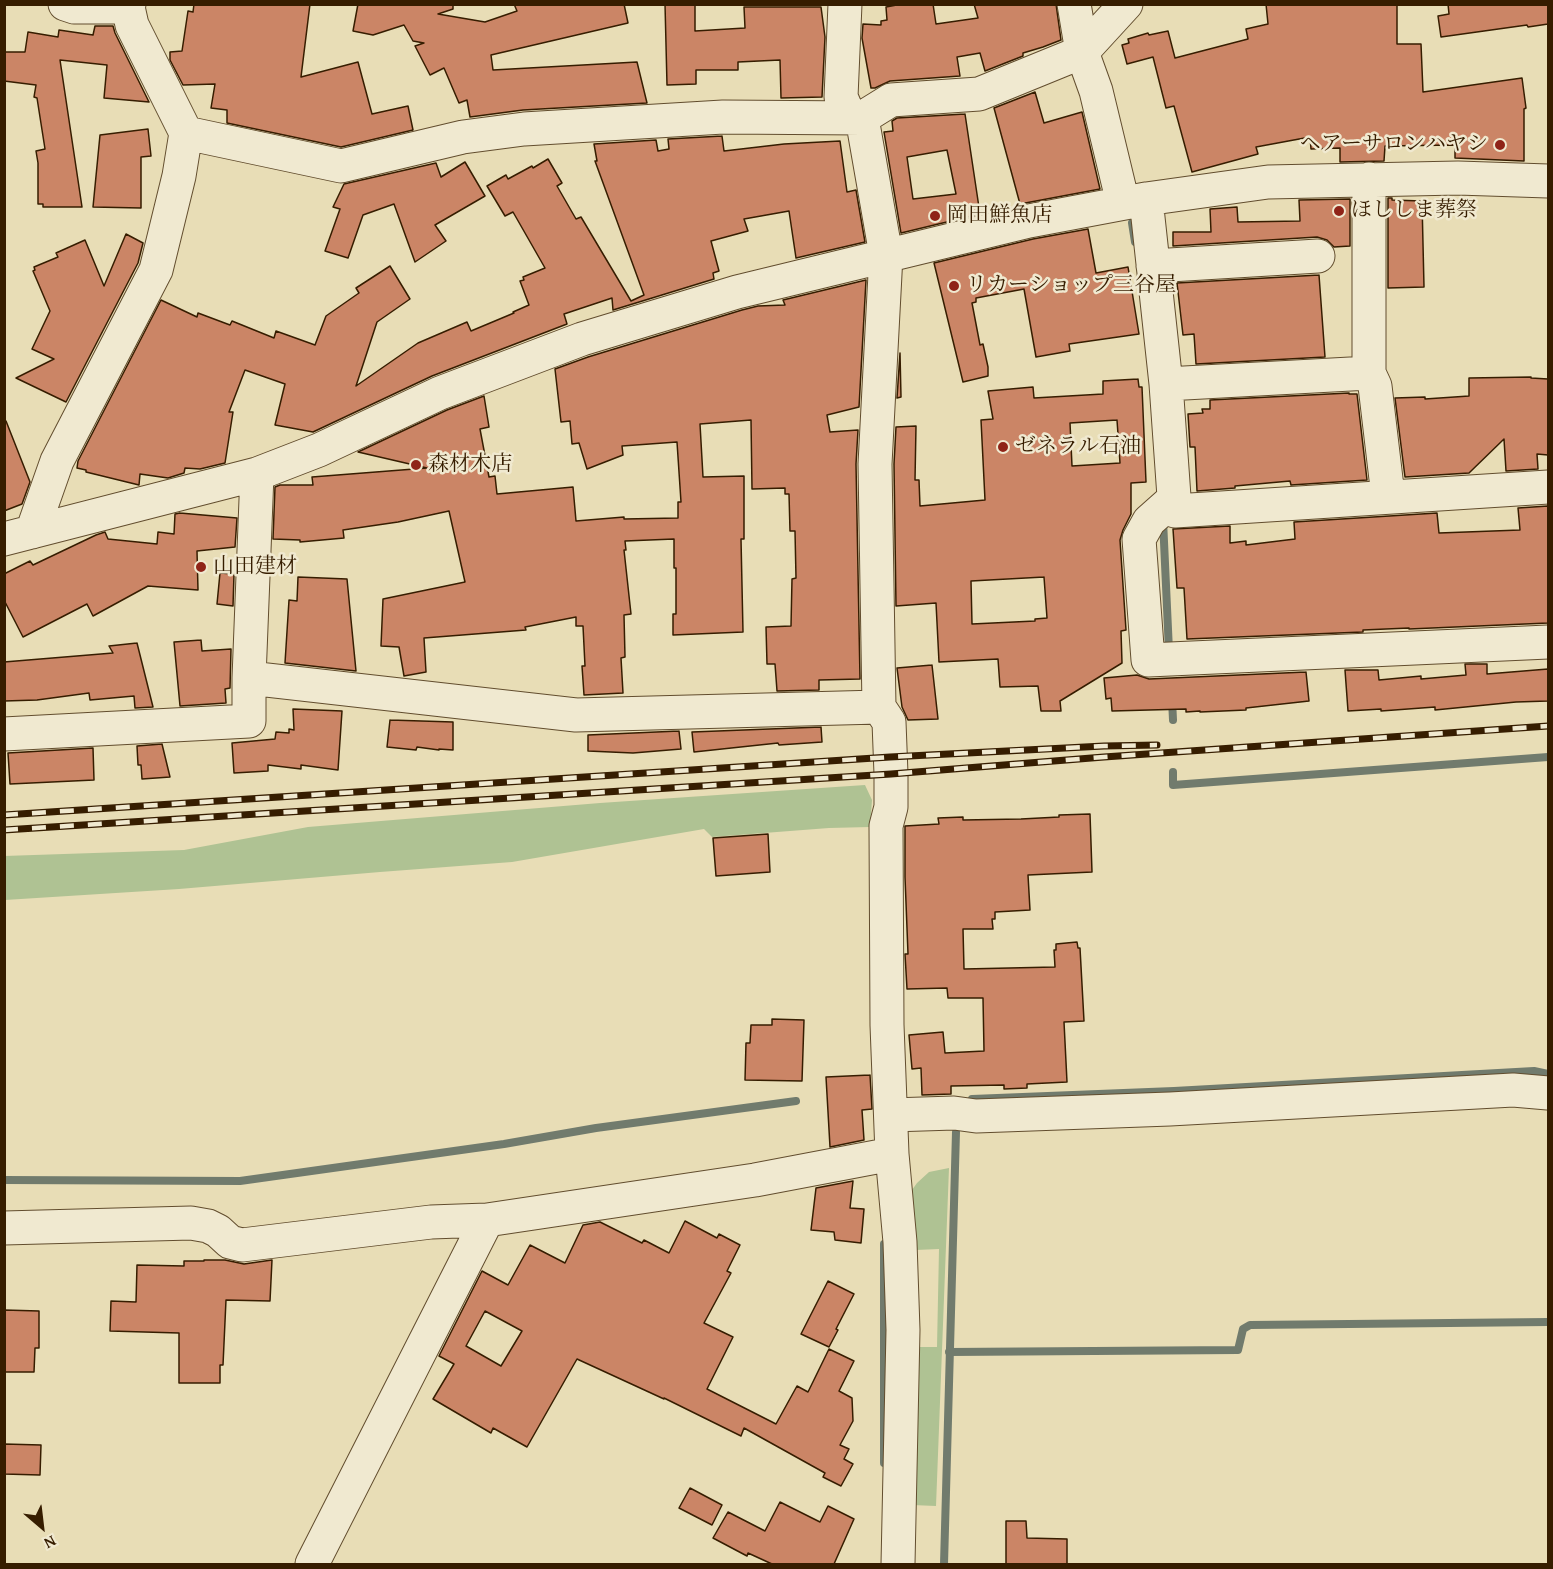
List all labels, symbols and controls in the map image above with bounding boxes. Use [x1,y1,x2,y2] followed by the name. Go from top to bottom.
[1300,132,1488,158] place label: ヘアーサロンハヤシ
[1493,138,1507,152] marker: ヘアーサロンハヤシ
[1351,198,1477,224] place label: ほししま葬祭
[947,203,1052,229] place label: 岡田鮮魚店
[1332,204,1346,218] marker: ほししま葬祭
[928,209,942,223] marker: 岡田鮮魚店
[966,273,1176,299] place label: リカーショップ三谷屋
[947,279,961,293] marker: リカーショップ三谷屋
[1015,434,1141,460] place label: ゼネラル石油
[996,440,1010,454] marker: ゼネラル石油
[428,452,512,478] place label: 森材木店
[409,458,423,472] marker: 森材木店
[213,554,297,580] place label: 山田建材
[194,560,208,574] marker: 山田建材
[12,1497,72,1557] north arrow
[40,1530,61,1556] text: N

